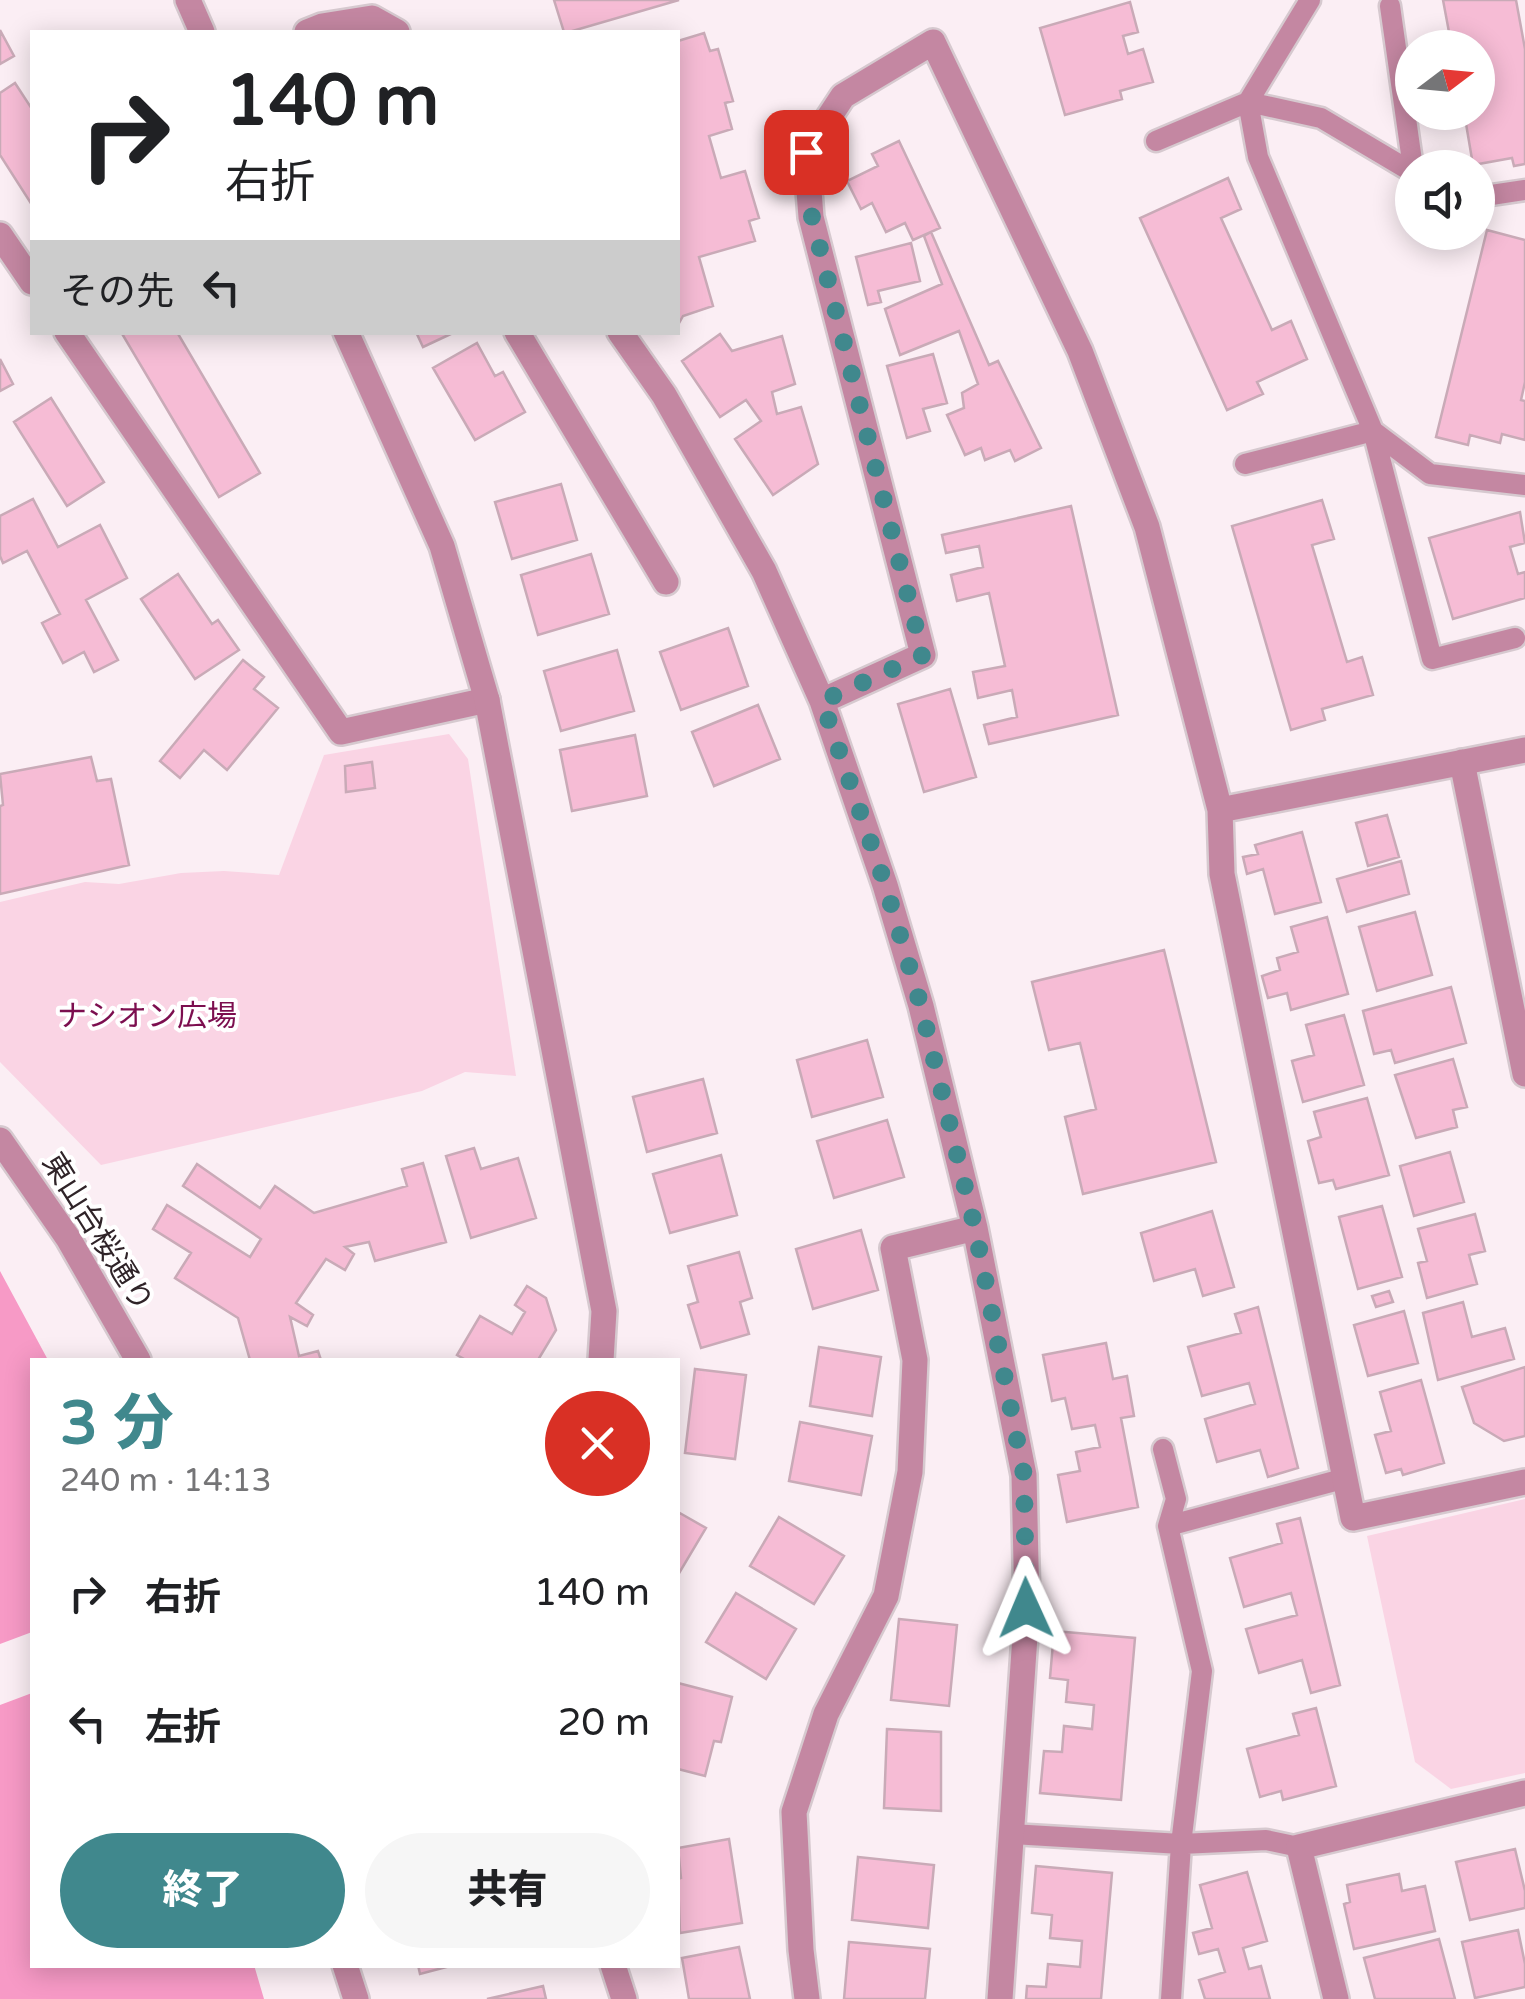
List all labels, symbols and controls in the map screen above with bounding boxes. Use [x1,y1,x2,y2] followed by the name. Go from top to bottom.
[1395,30,1495,130] north arrow
[1395,30,1495,250] map controls
[225,60,439,144] text: 140 m
[60,70,190,200] icon: right
[764,110,849,195] pin
[779,125,834,180] icon: arrive
[1395,150,1495,250] button: sound
[225,156,315,210] text: 右折
[194,260,249,315] icon: left
[60,269,174,315] text: その先
[57,998,237,1035] park label: ナシオン広場
[34,1146,161,1318] street label: 東山台桜通り
[60,1388,173,1460] text: 3 分
[545,1391,650,1496] button: close
[60,1462,272,1500] text: 240 m · 14:13
[974,1556,1078,1660] position arrow
[60,1566,115,1621] icon: right
[534,1570,650,1616] text: 140 m
[145,1575,221,1621] text: 右折
[60,1696,115,1751] icon: left
[558,1700,650,1746] text: 20 m
[145,1705,221,1751] text: 左折
[60,1833,345,1948] button: 終了
[365,1833,650,1948] button: 共有

